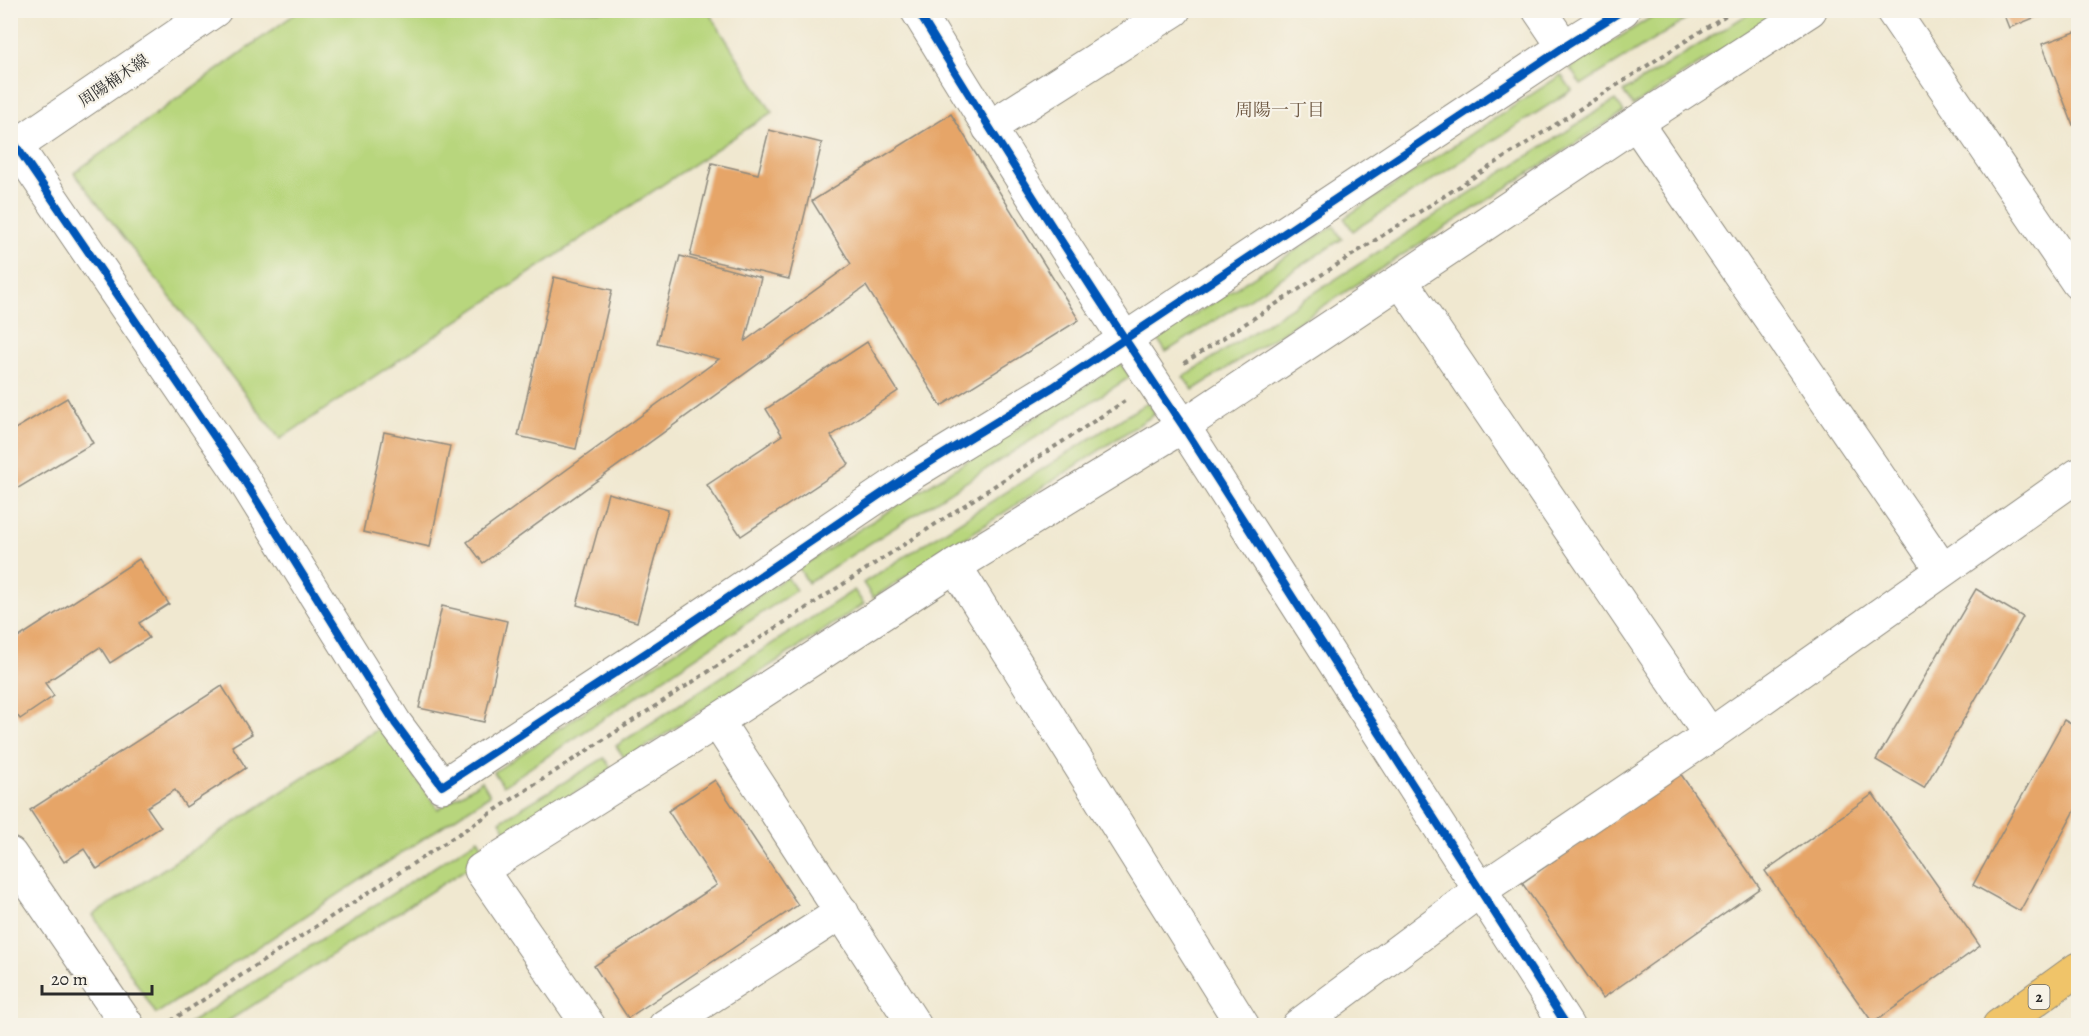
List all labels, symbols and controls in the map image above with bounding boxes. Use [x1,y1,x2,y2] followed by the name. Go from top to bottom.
[74,49,153,112] street label: 周陽楠木線
[1235,98,1325,122] district label: 周陽一丁目
[42,958,152,996] scale bar
[51,967,88,991] text: 20 m
[2028,985,2050,1009] road number: 2

